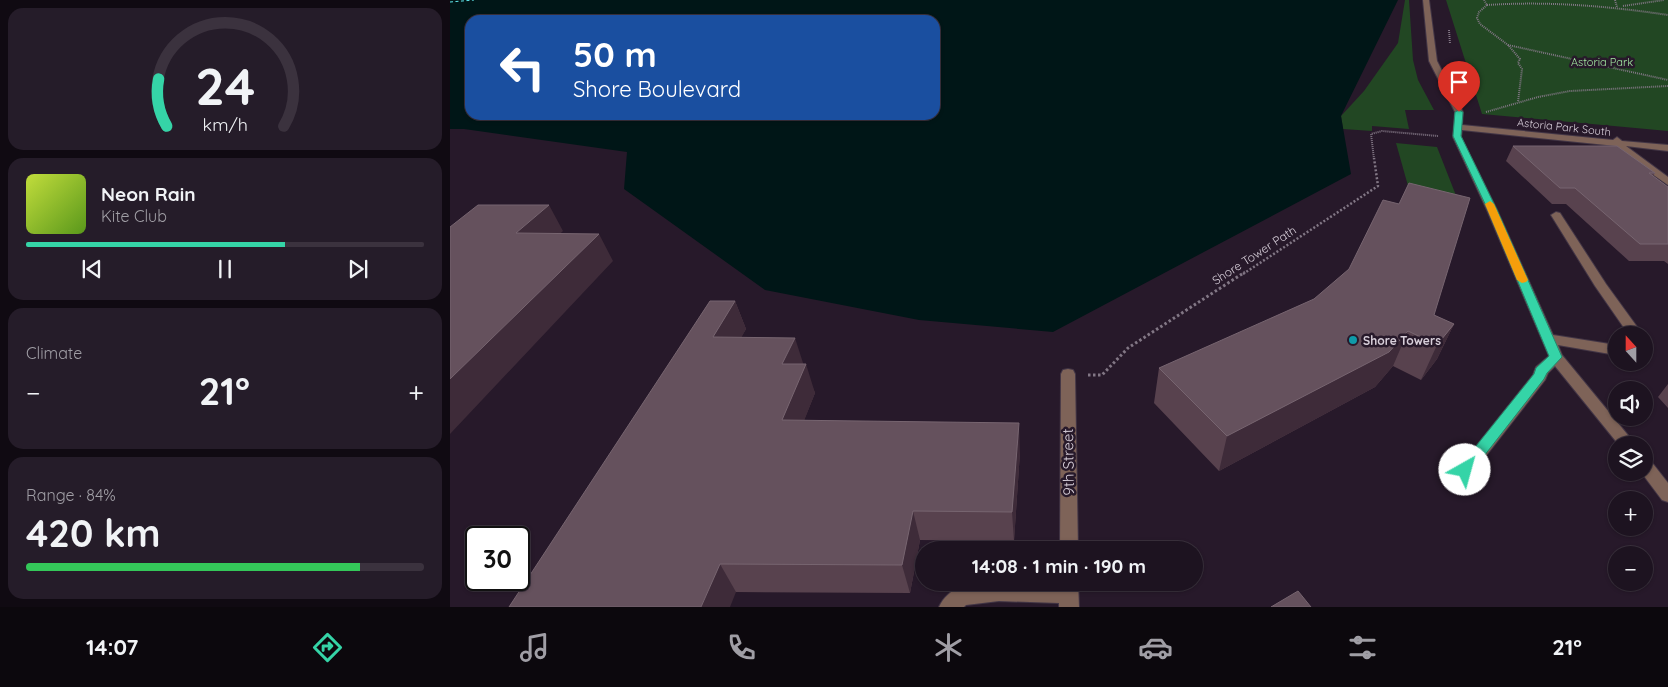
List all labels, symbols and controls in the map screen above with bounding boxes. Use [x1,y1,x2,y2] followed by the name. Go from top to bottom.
[573,32,657,76] text: 50 m
[490,35,555,100] icon: left
[195,53,255,118] text: 24
[1571,55,1633,69] park label: Astoria Park
[1438,61,1480,112] pin
[1445,68,1473,96] icon: arrive
[573,75,741,103] text: Shore Boulevard
[202,113,248,135] text: km/h
[1516,115,1612,139] street label: Astoria Park South
[101,182,196,206] text: Neon Rain
[101,206,167,226] text: Kite Club
[1209,222,1299,288] street label: Shore Tower Path
[78,255,106,283] icon: previous
[211,255,239,283] icon: pause
[344,255,372,283] icon: next
[1608,326,1652,371] north arrow
[1608,326,1653,591] map controls
[1363,333,1441,348] place label: Shore Towers
[1347,334,1359,346] marker: Shore Towers
[26,343,82,363] text: Climate
[199,367,250,415] text: 21°
[26,375,41,410] text: −
[408,375,424,410] text: +
[1608,381,1653,426] button: sound
[1058,428,1078,496] street label: 9th Street
[1608,436,1653,481] button: layers
[1438,443,1490,495] position arrow
[26,485,116,505] text: Range · 84%
[1608,491,1653,536] button: +
[26,509,161,557] text: 420 km
[465,526,530,591] speed limit sign: 30
[1608,546,1653,591] button: −
[972,554,1146,578] text: 14:08 · 1 min · 190 m
[310,630,345,665] icon: directions
[517,630,552,665] icon: music
[724,630,759,665] icon: phone
[931,630,966,665] icon: climate
[1138,630,1173,665] icon: car
[1345,630,1380,665] icon: filters
[86,633,138,661] text: 14:07
[1552,633,1582,661] text: 21°

